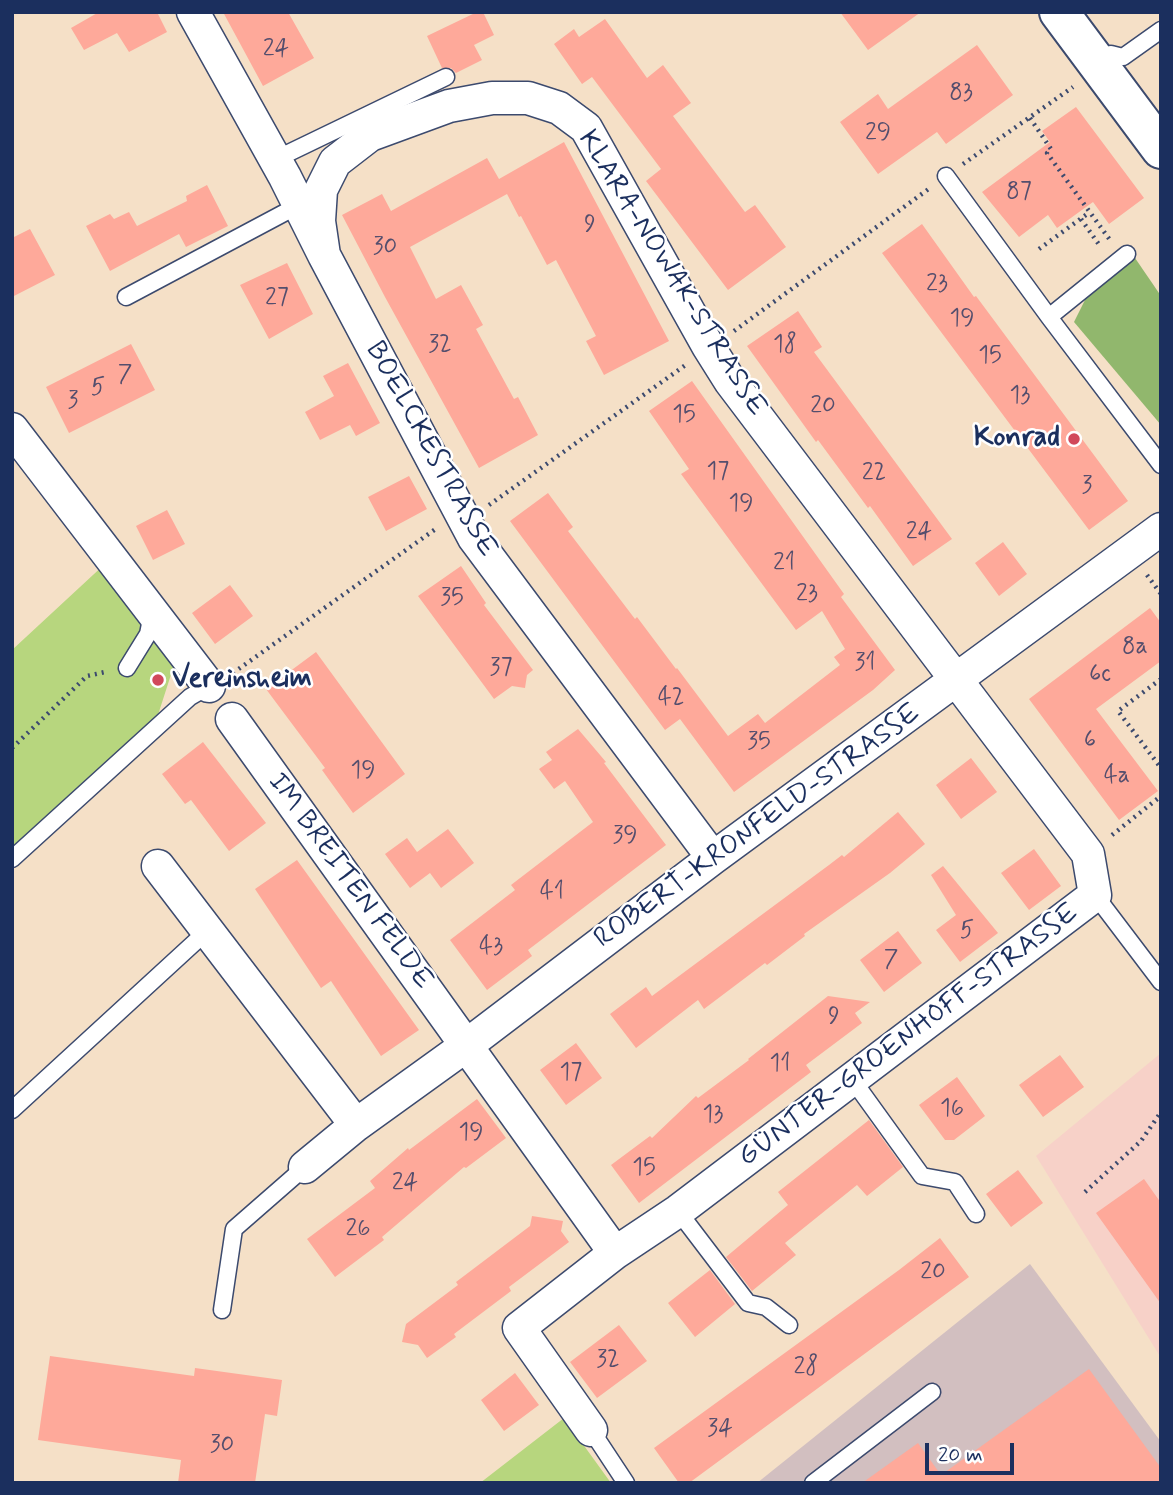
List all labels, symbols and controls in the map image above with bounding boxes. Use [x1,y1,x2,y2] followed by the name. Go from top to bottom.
[263,36,289,64] house number: 24
[949,80,973,108] house number: 83
[865,120,891,148] house number: 29
[569,125,773,423] street label: KLARA-NOWAK-STRASSE
[1006,179,1032,207] house number: 87
[584,212,596,240] house number: 9
[373,234,397,262] house number: 30
[926,271,948,299] house number: 23
[265,285,289,313] house number: 27
[949,306,975,334] house number: 19
[428,332,452,360] house number: 32
[773,332,797,360] house number: 18
[357,336,503,564] street label: BOELCKESTRASSE
[978,343,1002,371] house number: 15
[118,362,132,390] house number: 7
[91,375,105,403] house number: 5
[1010,383,1030,411] house number: 13
[68,388,78,416] house number: 3
[810,393,836,421] house number: 20
[672,402,696,430] house number: 15
[974,422,1060,456] place label: Konrad
[1066,431,1082,447] marker: Konrad
[707,459,729,487] house number: 17
[862,460,886,488] house number: 22
[1082,473,1092,501] house number: 3
[728,491,754,519] house number: 19
[906,519,932,547] house number: 24
[773,550,795,578] house number: 21
[796,581,818,609] house number: 23
[440,585,464,613] house number: 35
[1122,634,1148,662] house number: 8a
[854,650,876,678] house number: 31
[490,655,512,683] house number: 37
[1089,661,1111,689] house number: 6c
[172,663,312,697] place label: Vereinsheim
[150,672,166,688] marker: Vereinsheim
[658,685,684,713] house number: 42
[589,697,927,957] street label: ROBERT-KRONFELD-STRASSE
[1084,727,1096,755] house number: 6
[747,729,771,757] house number: 35
[350,758,376,786] house number: 19
[1104,763,1130,791] house number: 4a
[259,767,439,997] street label: IM BREITEN FELDE
[612,823,638,851] house number: 39
[540,879,564,907] house number: 41
[732,897,1086,1175] street label: GÜNTER-GROENHOFF-STRASSE
[960,918,974,946] house number: 5
[479,934,503,962] house number: 43
[884,947,898,975] house number: 7
[828,1004,840,1032] house number: 9
[769,1051,791,1079] house number: 11
[560,1060,582,1088] house number: 17
[940,1096,964,1124] house number: 16
[703,1102,723,1130] house number: 13
[458,1120,484,1148] house number: 19
[632,1155,656,1183] house number: 15
[392,1170,418,1198] house number: 24
[345,1216,371,1244] house number: 26
[920,1259,946,1287] house number: 20
[596,1347,620,1375] house number: 32
[794,1354,818,1382] house number: 28
[707,1416,733,1444] house number: 34
[928,1428,1017,1472] scale bar
[210,1432,234,1460] house number: 30
[938,1441,983,1469] text: 20 m

